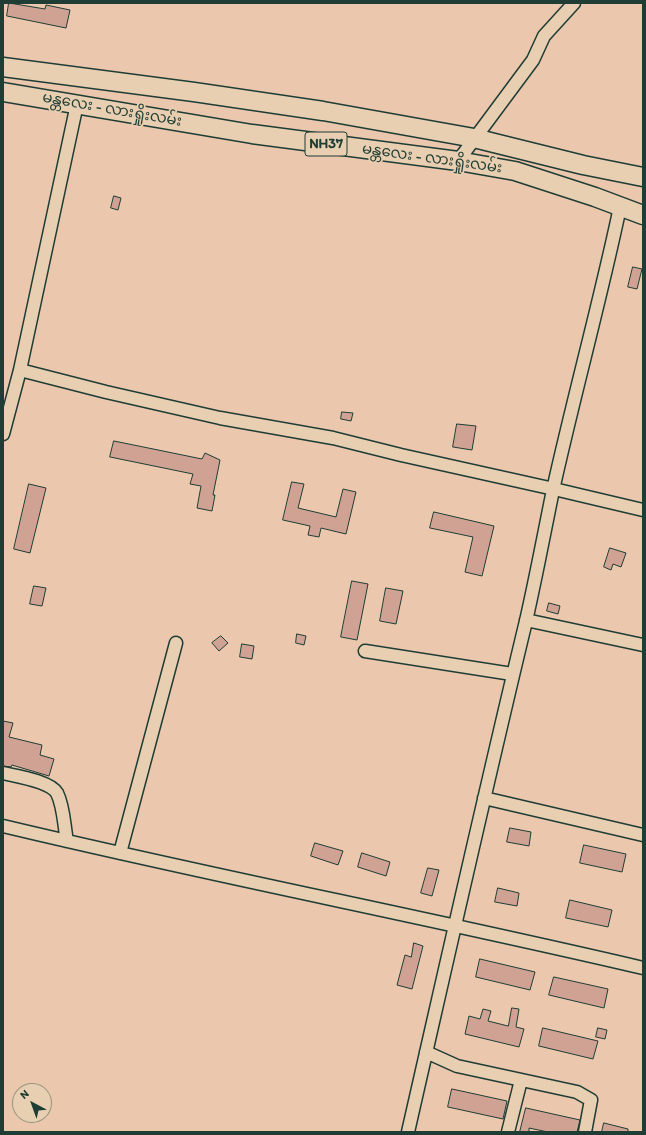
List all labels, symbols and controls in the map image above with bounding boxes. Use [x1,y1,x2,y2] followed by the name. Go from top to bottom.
[41,89,183,131] street label: မန္တလေး - လားရှိုးလမ်း
[305,132,347,156] road number: NH37
[361,140,503,178] street label: မန္တလေး - လားရှိုးလမ်း
[12,1083,52,1123] north arrow
[17,1087,32,1102] text: N

